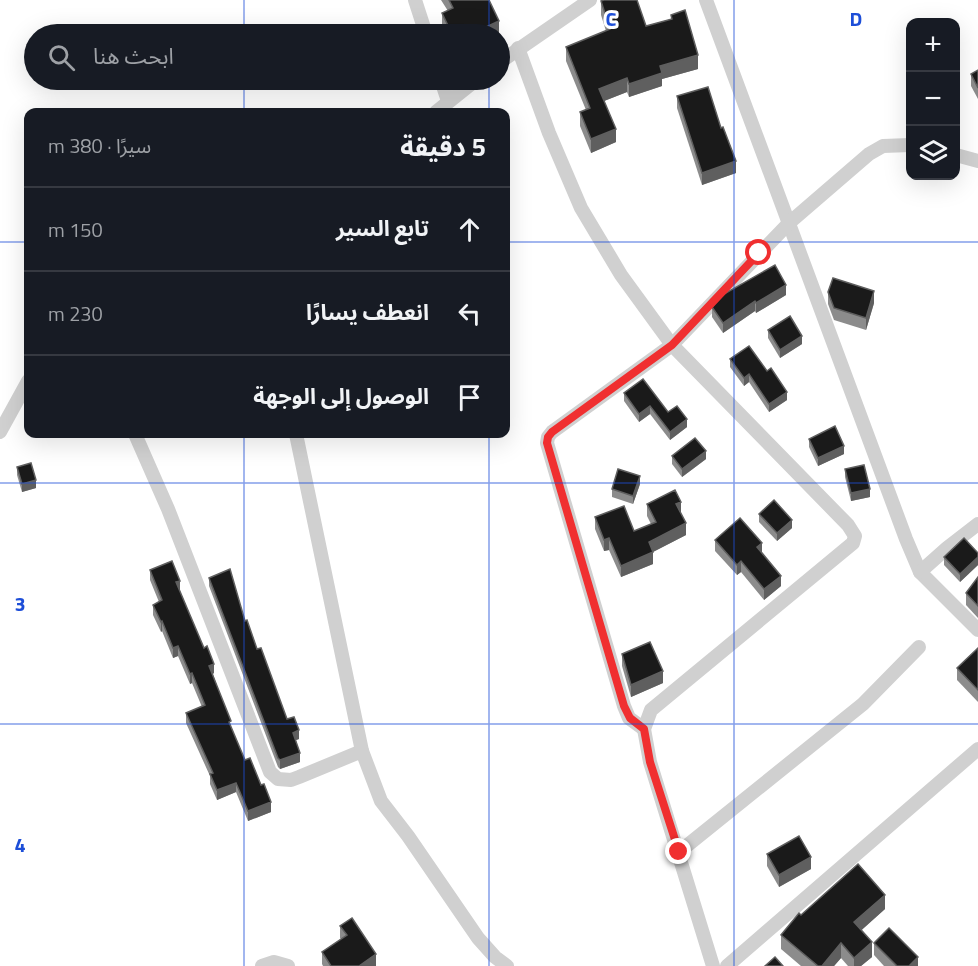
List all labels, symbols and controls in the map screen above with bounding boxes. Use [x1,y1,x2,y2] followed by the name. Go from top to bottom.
[606,3,617,34] text: C
[850,3,862,34] text: D
[906,18,960,180] map controls
[906,18,960,72] button: +
[24,24,510,90] search box
[93,39,174,73] text: ابحث هنا
[45,41,78,74] icon: search
[906,72,960,126] button: −
[906,126,960,180] button: layers
[400,127,486,166] text: 5 دقيقة
[48,130,151,161] text: سيرًا · 380 m
[336,211,429,245] text: تابع السير
[453,213,486,246] icon: ahead
[48,214,103,245] text: 150 m
[745,239,771,265] route start
[306,295,429,329] text: انعطف يسارًا
[453,297,486,330] icon: left
[48,298,103,329] text: 230 m
[253,379,429,413] text: الوصول إلى الوجهة
[453,381,486,414] icon: arrive
[14,588,26,619] text: 3
[14,829,26,860] text: 4
[665,838,691,864] route end

